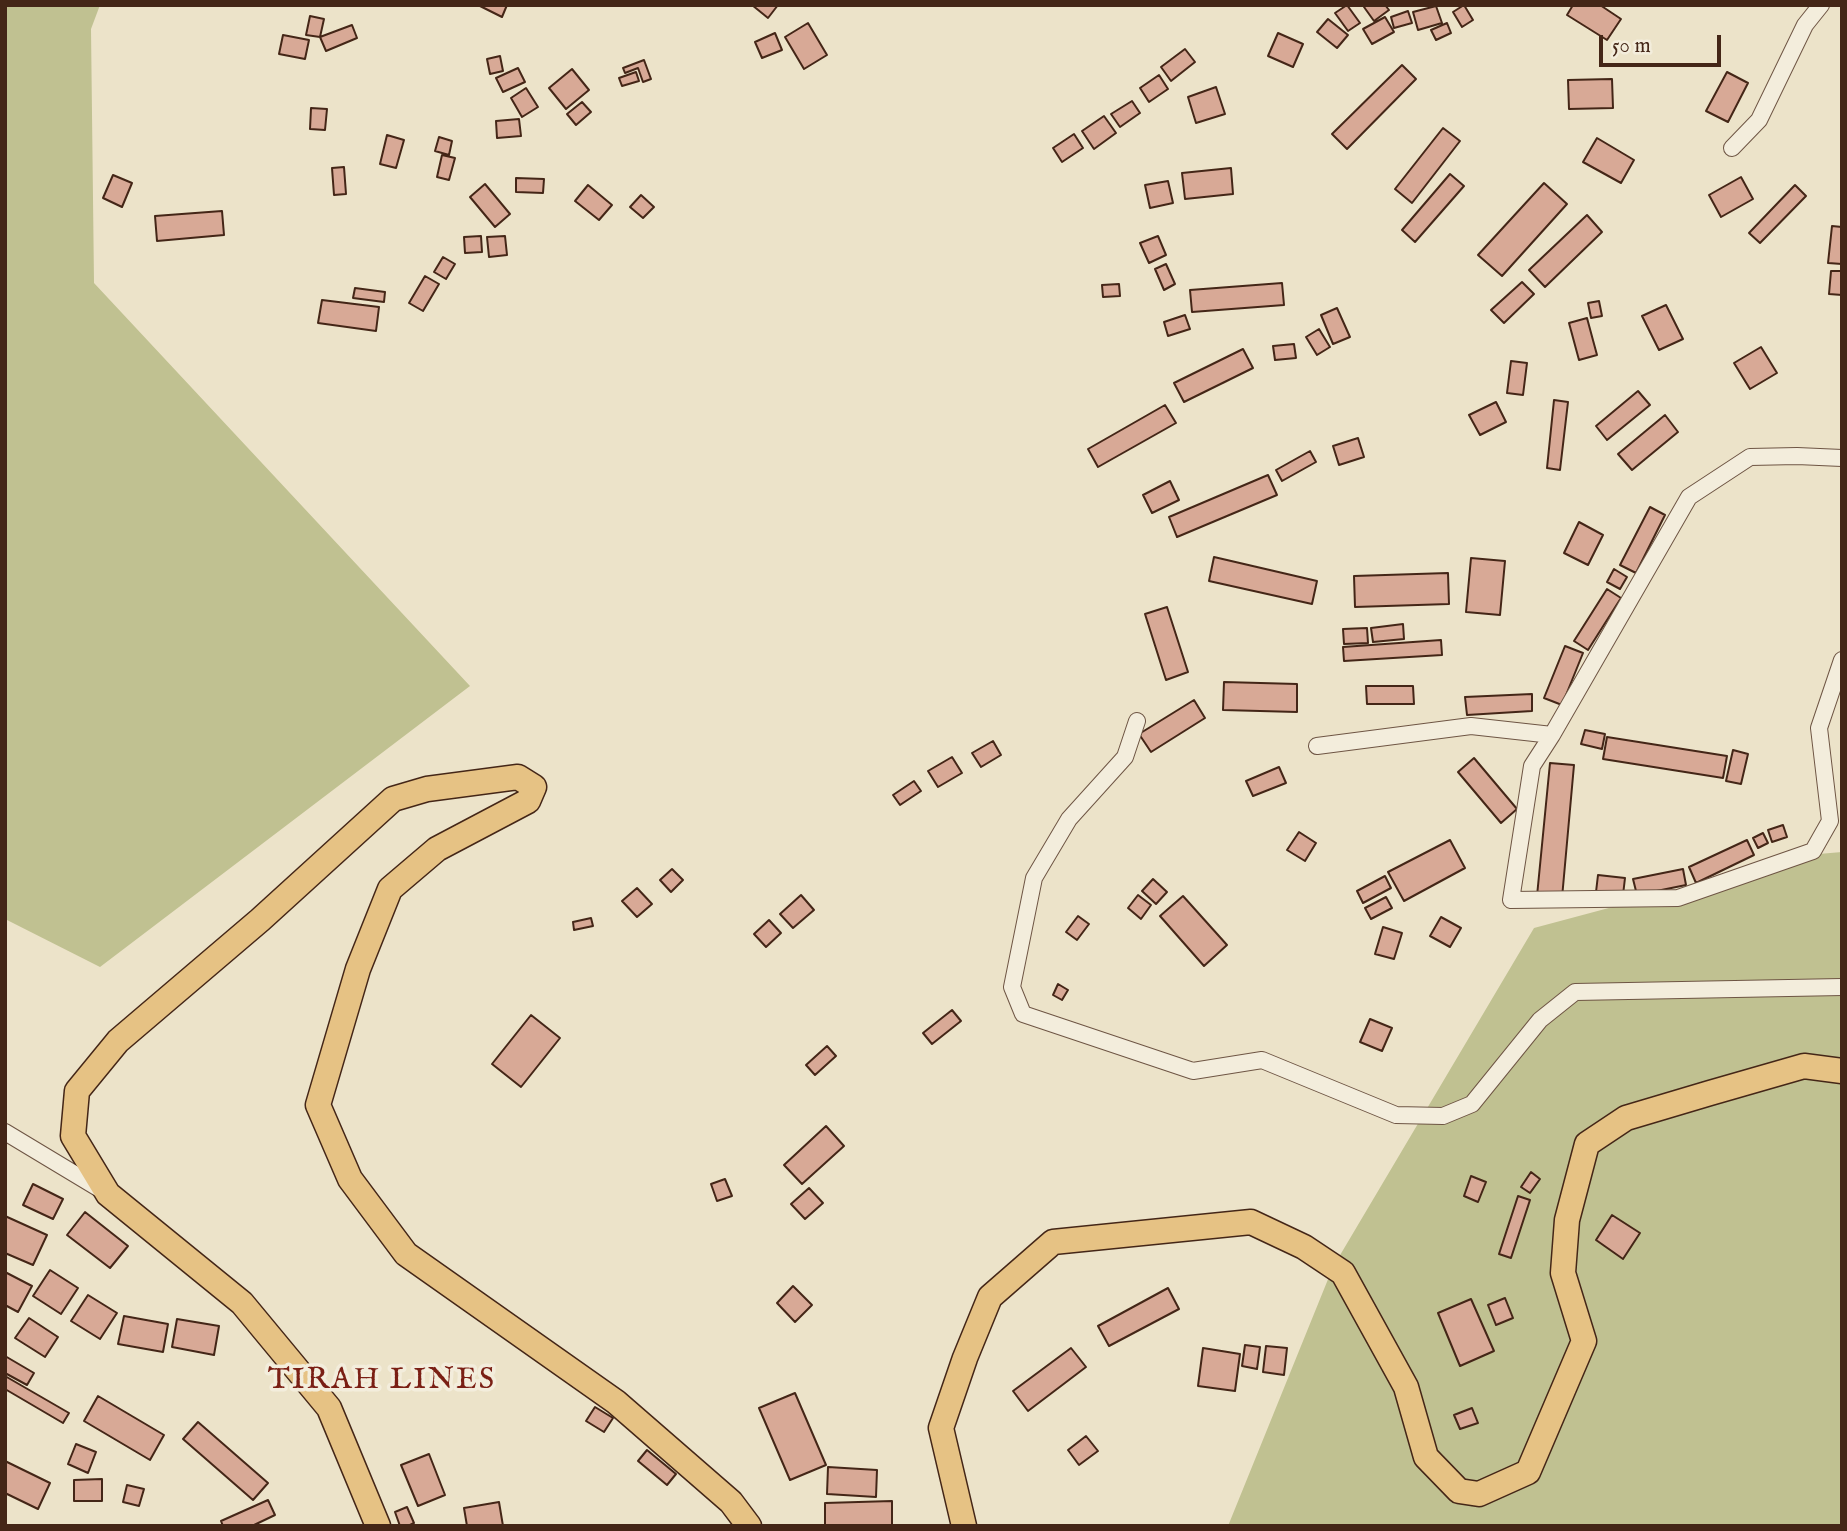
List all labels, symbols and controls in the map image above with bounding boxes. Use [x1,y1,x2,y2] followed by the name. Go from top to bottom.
[1602,21,1724,65] scale bar
[1612,33,1651,60] text: 50 m
[269,1364,495,1400] district label: TIRAH LINES

